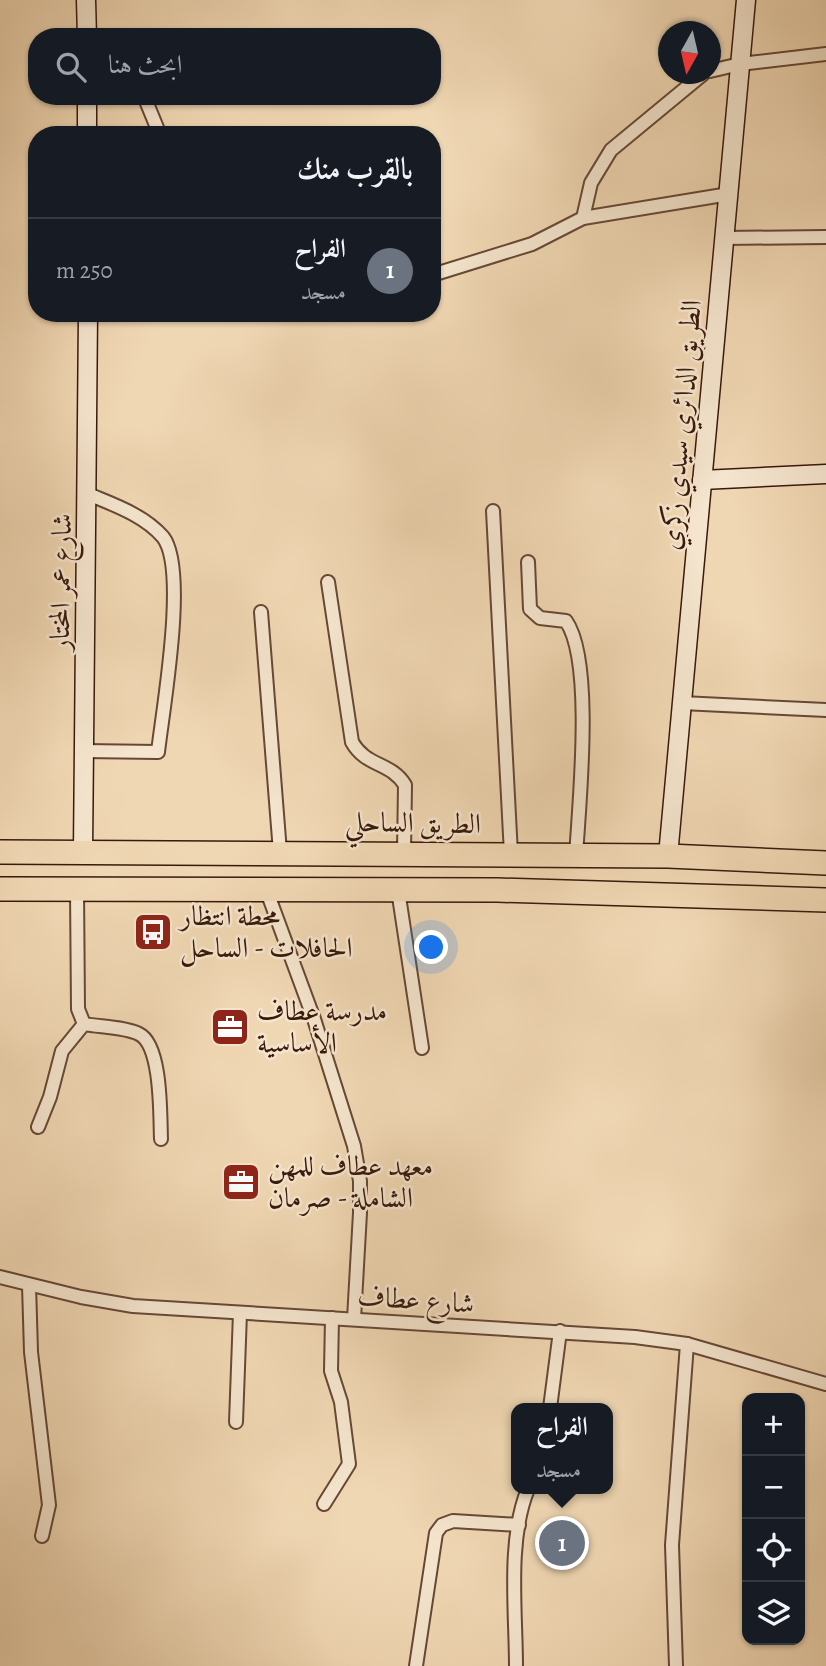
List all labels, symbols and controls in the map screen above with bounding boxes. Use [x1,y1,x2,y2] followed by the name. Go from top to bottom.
[658,21,721,84] north arrow
[28,28,441,105] search box
[108,47,183,82] text: ابحث هنا
[52,48,90,86] icon: search
[297,149,413,189] text: بالقرب منك
[294,231,346,266] text: الفراح
[56,255,113,286] text: 250 m
[386,255,394,286] text: 1
[301,276,346,307] text: مسجد
[651,298,714,552] street label: الطريق الدائري سيدي زكري
[41,513,85,654] street label: شارع عمر المختار
[344,803,481,850] street label: الطريق الساحلي
[177,897,353,967] place label: محطة انتظار الحافلات - الساحل
[132,911,174,953] bus stop icon: محطة انتظار الحافلات - الساحل
[414,930,448,964] your location
[257,992,387,1062] place label: مدرسة عطاف الأساسية
[209,1006,251,1048] office icon: مدرسة عطاف الأساسية
[268,1147,433,1217] place label: معهد عطاف للمهن الشاملة - صرمان
[220,1161,262,1203] office icon: معهد عطاف للمهن الشاملة - صرمان
[356,1277,476,1327] street label: شارع عطاف
[742,1393,805,1645] map controls
[742,1393,805,1456] button: +
[511,1403,613,1494] popup
[536,1409,588,1444] text: الفراح
[536,1454,581,1485] text: مسجد
[742,1456,805,1519] button: −
[539,1517,585,1569] pin: 1
[742,1519,805,1582] button: locate
[742,1582,805,1645] button: layers

